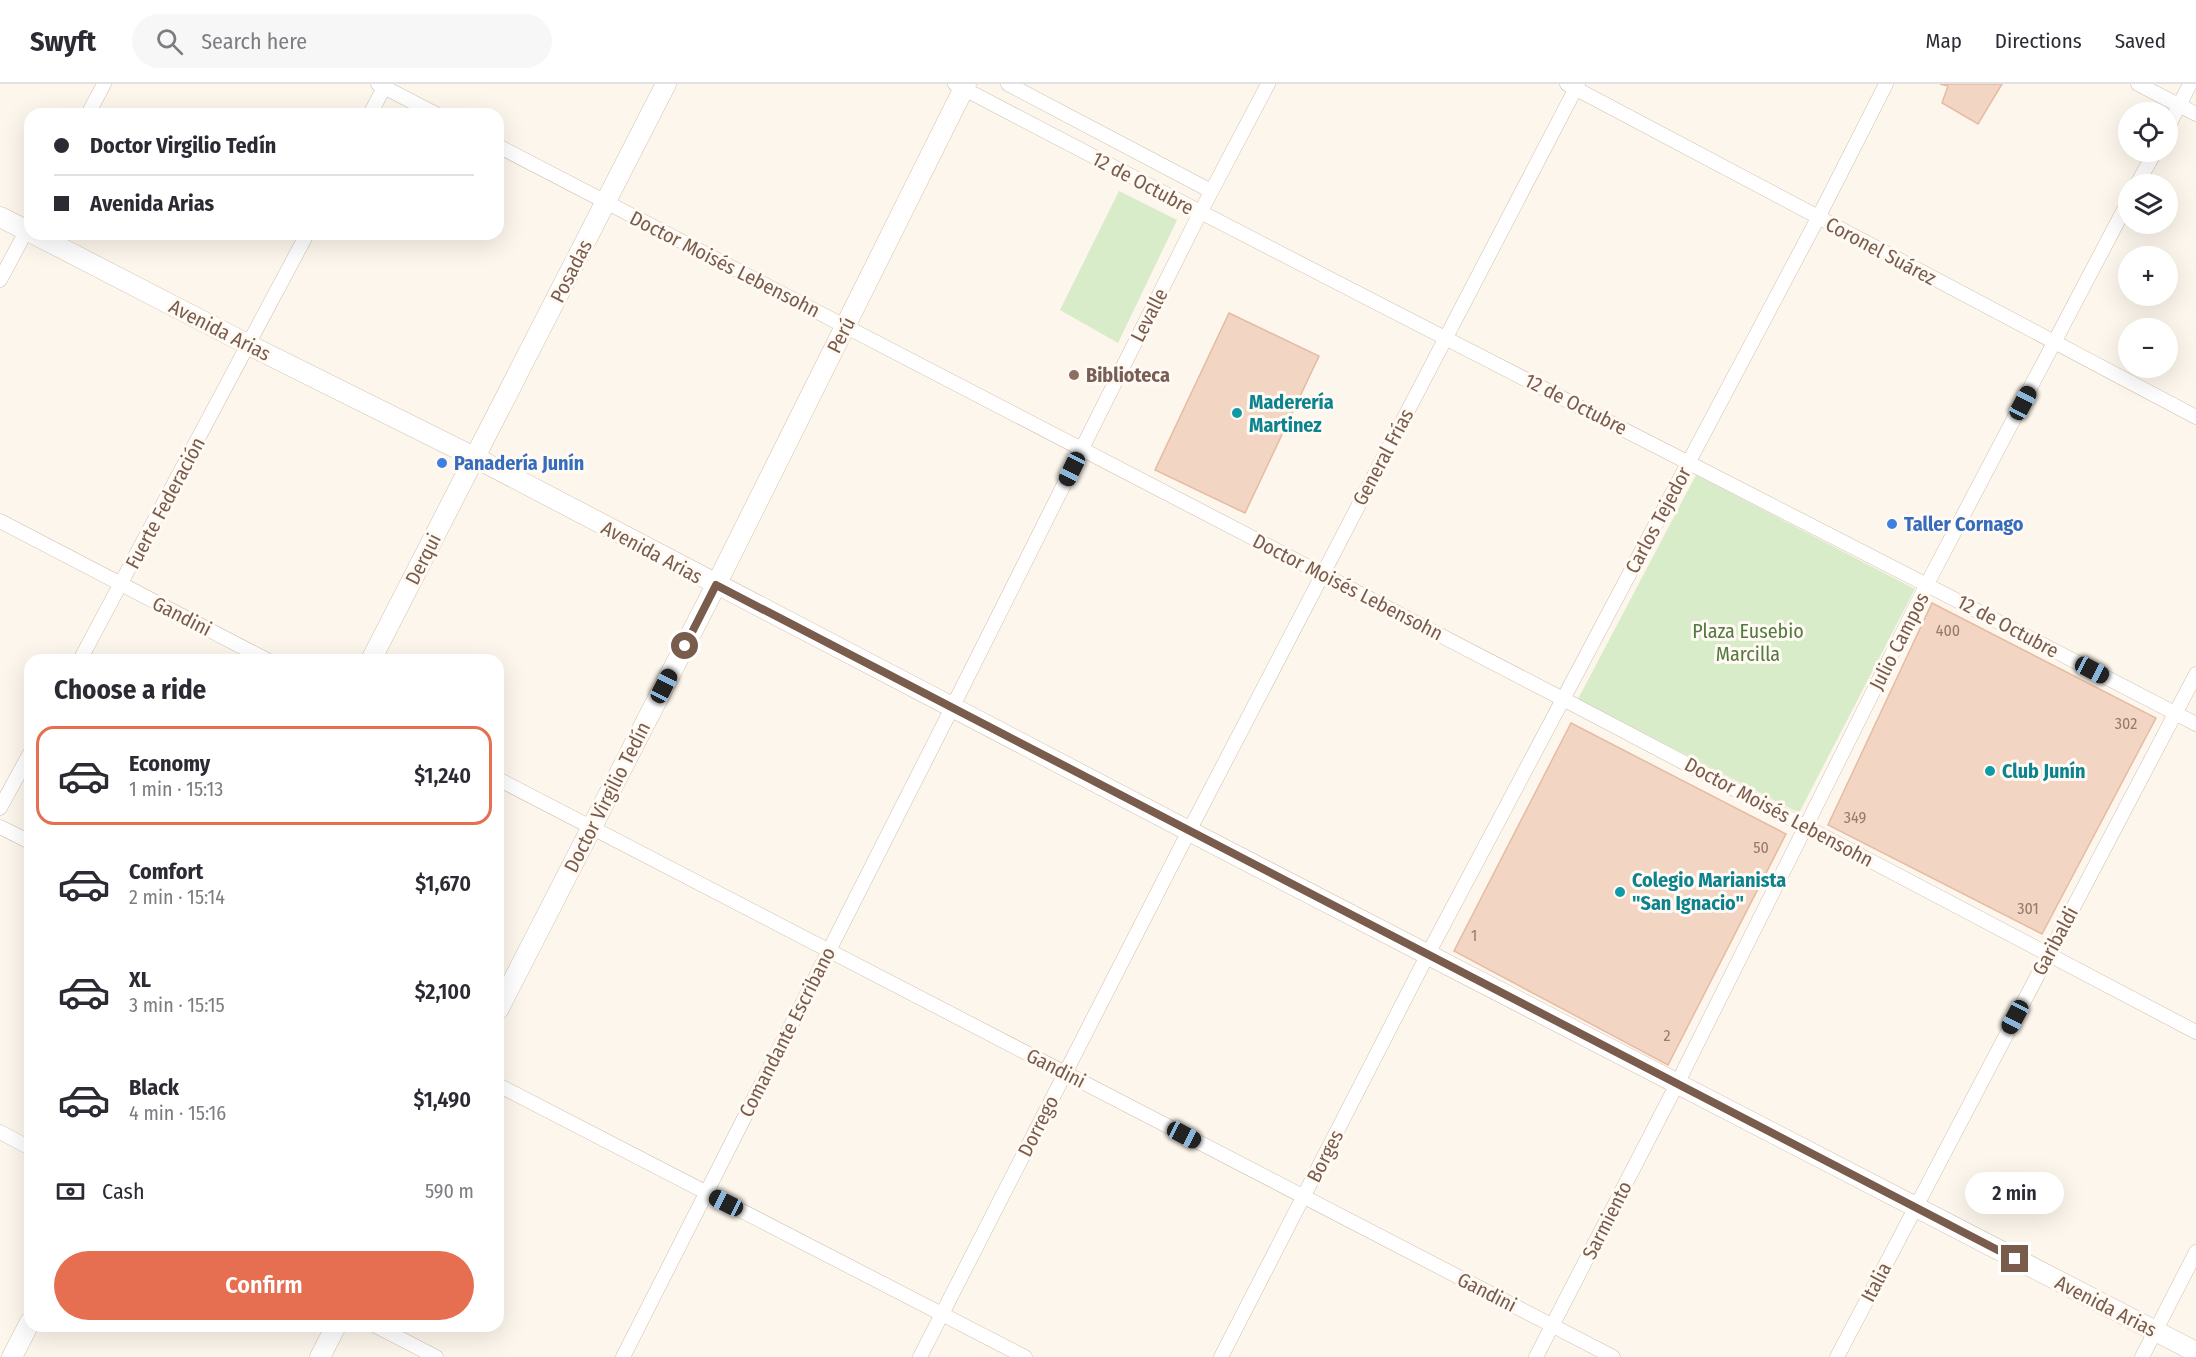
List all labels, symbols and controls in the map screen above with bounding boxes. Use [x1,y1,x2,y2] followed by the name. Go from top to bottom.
[132,14,552,68] search box
[30,25,96,58] text: Swyft
[153,25,186,58] icon: search
[201,28,307,55] text: Search here
[1925,28,1962,54] text: Map
[1995,28,2082,54] text: Directions
[2115,28,2166,54] text: Saved
[2118,102,2178,378] map controls
[2118,102,2178,162] button: locate
[90,132,276,159] text: Doctor Virgilio Tedín
[1088,146,1198,220] street label: 12 de Octubre
[2118,174,2178,234] button: layers
[90,190,214,217] text: Avenida Arias
[626,206,824,322] street label: Doctor Moisés Lebensohn
[1822,212,1941,290] street label: Coronel Suárez
[545,235,597,307] street label: Posadas
[2118,246,2178,306] button: +
[1125,284,1173,346] street label: Levalle
[165,294,275,366] street label: Avenida Arias
[822,313,860,357] street label: Perú
[2118,318,2178,378] button: −
[1086,363,1170,387] place label: Biblioteca
[1067,368,1081,382] marker: Biblioteca
[1521,368,1631,440] street label: 12 de Octubre
[2007,383,2039,423] car
[1249,390,1334,437] place label: Maderería Martinez
[1348,405,1418,509] street label: General Frías
[1230,406,1244,420] marker: Maderería Martinez
[120,433,210,573] street label: Fuerte Federación
[1056,449,1088,489] car
[454,451,584,475] place label: Panadería Junín
[435,456,449,470] marker: Panadería Junín
[1620,463,1696,577] street label: Carlos Tejedor
[1904,512,2024,536] place label: Taller Cornago
[597,515,707,589] street label: Avenida Arias
[1885,517,1899,531] marker: Taller Cornago
[400,529,446,589] street label: Derqui
[1249,529,1447,645] street label: Doctor Moisés Lebensohn
[1864,588,1934,694] street label: Julio Campos
[1953,589,2063,663] street label: 12 de Octubre
[148,591,216,641] street label: Gandini
[1692,619,1804,666] park label: Plaza Eusebio Marcilla
[1936,621,1960,640] house number: 400
[671,632,698,659] route start
[2072,654,2112,686] car
[648,666,680,706] car
[54,674,206,706] text: Choose a ride
[2115,714,2137,733] house number: 302
[559,718,655,876] street label: Doctor Virgilio Tedín
[57,749,111,803] icon: car
[129,750,210,777] text: Economy
[1681,752,1877,872] street label: Doctor Moisés Lebensohn
[2002,759,2085,783] place label: Club Junín
[414,762,471,789] text: $1,240
[1983,764,1997,778] marker: Club Junín
[129,777,223,801] text: 1 min · 15:13
[1844,808,1866,827] house number: 349
[1753,838,1769,857] house number: 50
[57,857,111,911] icon: car
[129,858,203,885] text: Comfort
[1632,868,1786,915] place label: Colegio Marianista "San Ignacio"
[415,870,471,897] text: $1,670
[129,885,225,909] text: 2 min · 15:14
[1613,885,1627,899] marker: Colegio Marianista "San Ignacio"
[2017,899,2039,918] house number: 301
[2027,903,2083,979] street label: Garibaldi
[1471,926,1477,945] house number: 1
[734,943,840,1121] street label: Comandante Escribano
[57,965,111,1019] icon: car
[129,966,151,993] text: XL
[415,978,471,1005] text: $2,100
[129,993,225,1017] text: 3 min · 15:15
[1999,997,2031,1037] car
[1663,1026,1671,1045] house number: 2
[1022,1043,1090,1093] street label: Gandini
[57,1073,111,1127] icon: car
[129,1074,179,1101] text: Black
[414,1086,471,1113] text: $1,490
[1013,1092,1063,1160] street label: Dorrego
[129,1101,226,1125] text: 4 min · 15:16
[1164,1119,1204,1151] car
[1302,1126,1348,1186] street label: Borges
[1966,1172,2064,1214] callout: 2 min
[54,1175,87,1208] icon: cash
[1577,1177,1637,1263] street label: Sarmiento
[102,1178,145,1205] text: Cash
[425,1179,474,1203] text: 590 m
[1992,1181,2037,1205] text: 2 min
[706,1187,746,1219] car
[2001,1245,2028,1272] route end
[54,1251,474,1320] button: Confirm
[1856,1258,1896,1306] street label: Italia
[1453,1267,1521,1317] street label: Gandini
[2051,1270,2161,1342] street label: Avenida Arias

